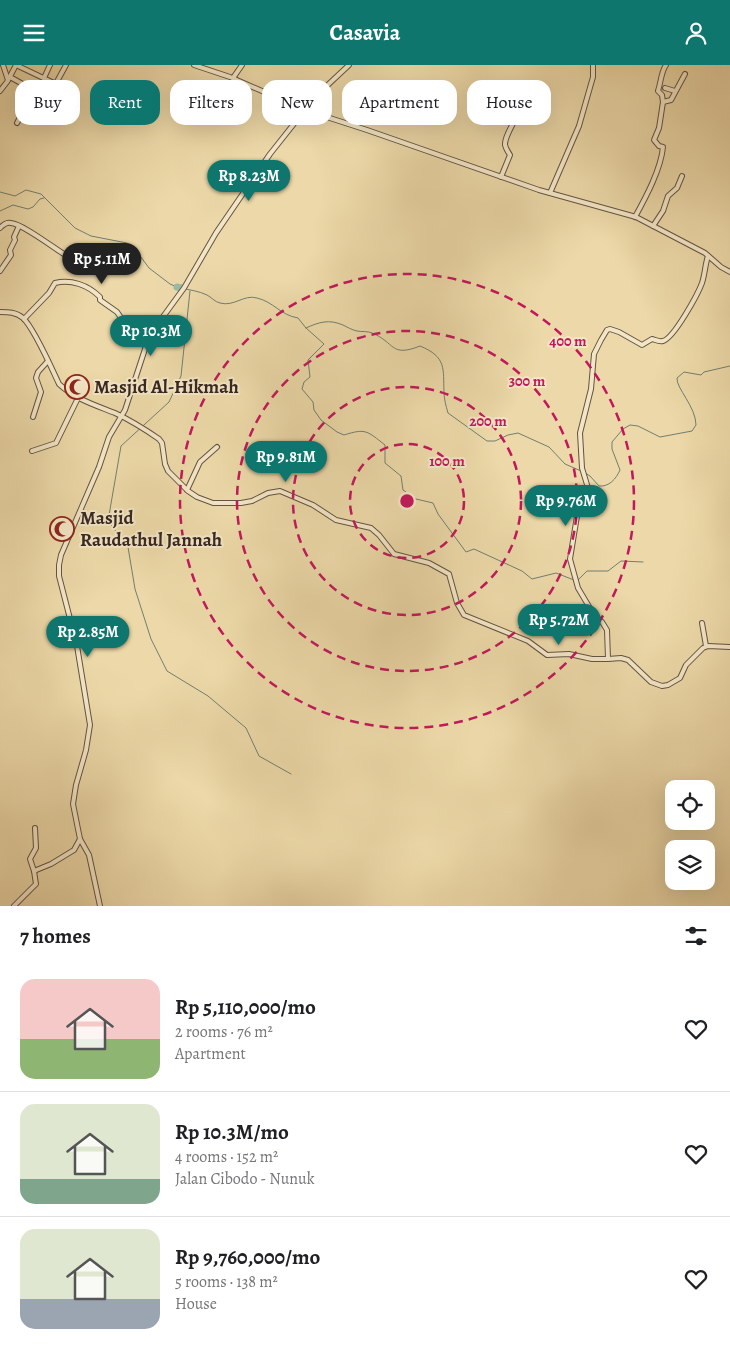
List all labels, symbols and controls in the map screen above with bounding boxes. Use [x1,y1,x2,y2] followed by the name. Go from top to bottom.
[330,18,400,48] text: Casavia
[20,19,48,47] icon: menu
[682,19,710,47] icon: person
[15,80,80,125] chip: Buy
[90,80,160,125] chip: Rent
[170,80,252,125] chip: Filters
[262,80,332,125] chip: New
[342,80,457,125] chip: Apartment
[467,80,551,125] chip: House
[197,159,301,202] pin: Rp 8.23M
[218,165,280,187] text: Rp 8.23M
[50,243,154,285] pin: Rp 5.11M
[73,248,131,270] text: Rp 5.11M
[99,315,203,357] pin: Rp 10.3M
[121,320,181,342] text: Rp 10.3M
[549,331,587,351] text: 400 m
[509,371,546,391] text: 300 m
[64,374,90,400] mosque icon: Masjid Al-Hikmah
[94,374,239,400] place label: Masjid Al-Hikmah
[469,411,507,431] text: 200 m
[234,441,338,483] pin: Rp 9.81M
[256,446,316,468] text: Rp 9.81M
[429,451,465,471] text: 100 m
[514,485,618,527] pin: Rp 9.76M
[536,490,596,512] text: Rp 9.76M
[398,492,416,510] centre of rings
[80,505,222,553] place label: Masjid Raudathul Jannah
[49,516,75,542] mosque icon: Masjid Raudathul Jannah
[507,603,611,646] pin: Rp 5.72M
[529,609,589,631] text: Rp 5.72M
[36,615,140,658] pin: Rp 2.85M
[57,621,119,643] text: Rp 2.85M
[665,780,715,890] map controls
[665,780,715,830] button: locate
[665,840,715,890] button: layers
[20,922,91,950] text: 7 homes
[682,922,710,950] icon: filters
[175,993,316,1021] text: Rp 5,110,000/mo
[60,999,120,1059] icon: home
[682,1015,710,1043] icon: heart
[175,1021,273,1043] text: 2 rooms · 76 m²
[175,1043,246,1065] text: Apartment
[175,1118,289,1146] text: Rp 10.3M/mo
[60,1124,120,1184] icon: home
[682,1140,710,1168] icon: heart
[175,1146,278,1168] text: 4 rooms · 152 m²
[175,1168,315,1190] text: Jalan Cibodo - Nunuk
[175,1243,320,1271] text: Rp 9,760,000/mo
[60,1249,120,1309] icon: home
[682,1265,710,1293] icon: heart
[175,1271,278,1293] text: 5 rooms · 138 m²
[175,1293,217,1315] text: House

